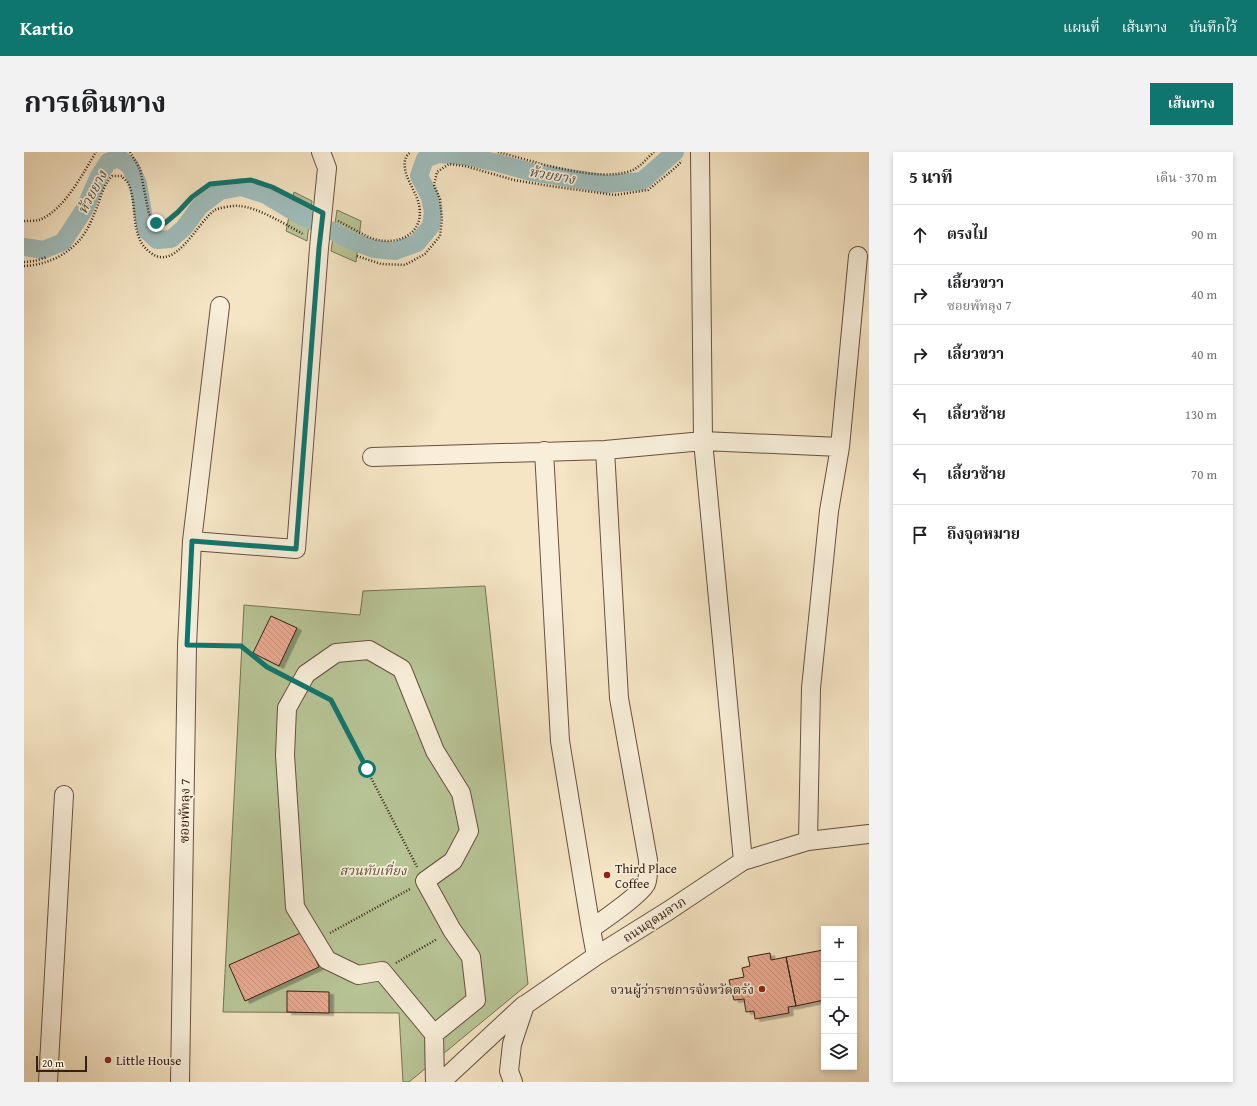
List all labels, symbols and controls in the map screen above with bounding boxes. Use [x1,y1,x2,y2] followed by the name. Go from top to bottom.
[20,14,74,42] text: Kartio
[1063,17,1100,37] text: แผนที่
[1122,17,1167,37] text: เส้นทาง
[1189,17,1237,37] text: บันทึกไว้
[24,81,166,122] text: การเดินทาง
[1150,83,1233,125] button: เส้นทาง
[527,161,578,189] water label: ห้วยยาง
[909,164,953,189] text: 5 นาที
[72,166,112,217] water label: ห้วยยาง
[1156,168,1217,187] text: เดิน · 370 m
[147,214,165,232] route end
[947,223,988,244] text: ตรงไป
[909,224,931,246] icon: ahead
[1191,225,1217,244] text: 90 m
[947,272,1004,293] text: เลี้ยวขวา
[909,284,931,306] icon: right
[1191,285,1217,304] text: 40 m
[947,296,1011,315] text: ซอยพัทลุง 7
[947,343,1004,364] text: เลี้ยวขวา
[909,344,931,366] icon: right
[1191,345,1217,364] text: 40 m
[947,403,1006,424] text: เลี้ยวซ้าย
[909,404,931,426] icon: left
[1185,405,1217,424] text: 130 m
[947,463,1006,484] text: เลี้ยวซ้าย
[909,464,931,486] icon: left
[1191,465,1217,484] text: 70 m
[947,523,1020,544] text: ถึงจุดหมาย
[909,524,931,546] icon: arrive
[358,760,376,778] route start
[174,779,195,843] street label: ซอยพัทลุง 7
[615,859,677,893] place label: Third Place Coffee
[339,861,407,880] park label: สวนทับเที่ยง
[602,870,612,880] marker: Third Place Coffee
[619,892,690,947] street label: ถนนอุดมลาภ
[821,926,857,1070] map controls
[821,926,857,962] button: +
[821,962,857,998] button: −
[610,980,754,999] place label: จวนผู้ว่าราชการจังหวัดตรัง
[757,984,767,994] marker: จวนผู้ว่าราชการจังหวัดตรัง
[821,998,857,1034] button: locate
[821,1034,857,1070] button: layers
[116,1051,181,1070] place label: Little House
[36,1054,87,1073] scale bar
[42,1055,64,1071] text: 20 m
[103,1055,113,1065] marker: Little House

